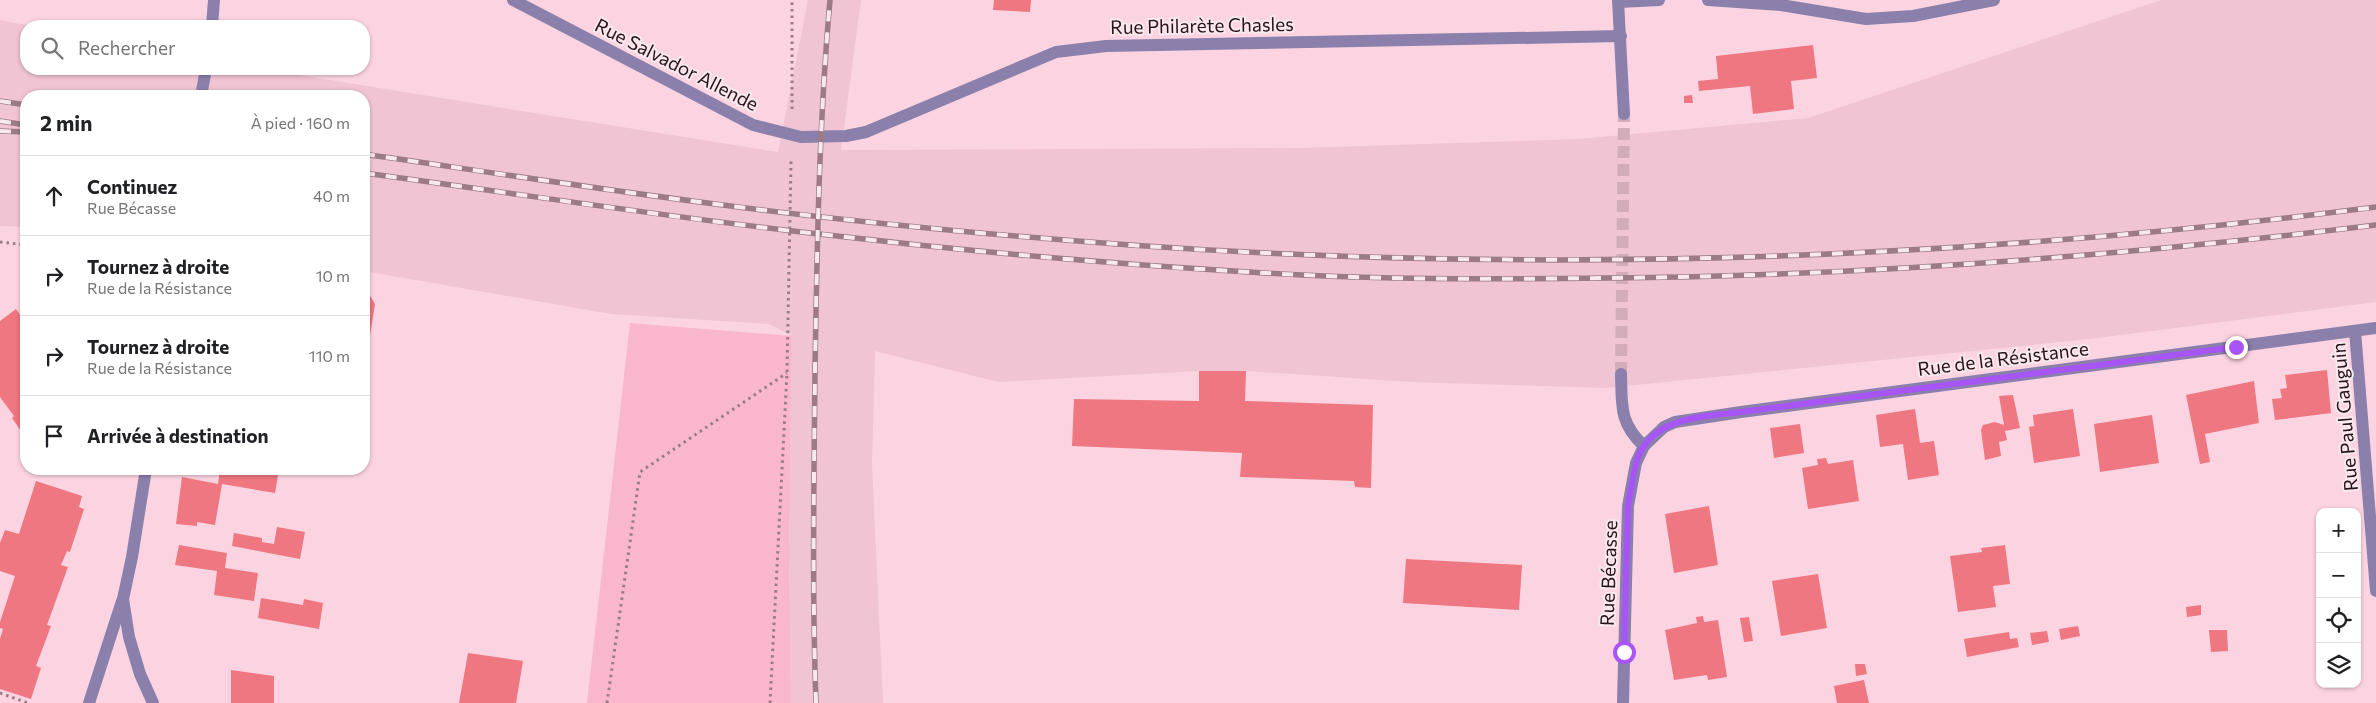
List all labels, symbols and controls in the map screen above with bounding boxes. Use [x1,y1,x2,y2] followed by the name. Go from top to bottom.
[1110,12,1294,38] street label: Rue Philarète Chasles
[591,13,763,115] street label: Rue Salvador Allende
[20,20,370,75] search box
[38,34,66,62] icon: search
[78,36,176,59] text: Rechercher
[40,110,92,135] text: 2 min
[251,113,350,132] text: À pied · 160 m
[87,175,177,198] text: Continuez
[40,182,68,210] icon: ahead
[313,186,350,205] text: 40 m
[87,198,176,217] text: Rue Bécasse
[87,255,229,278] text: Tournez à droite
[40,262,68,290] icon: right
[316,266,350,285] text: 10 m
[87,278,232,297] text: Rue de la Résistance
[87,335,229,358] text: Tournez à droite
[1916,336,2090,380] street label: Rue de la Résistance
[2225,336,2248,359] route end
[40,342,68,370] icon: right
[2326,342,2362,492] street label: Rue Paul Gauguin
[309,346,350,365] text: 110 m
[87,358,232,377] text: Rue de la Résistance
[40,422,68,450] icon: arrive
[87,424,269,447] text: Arrivée à destination
[2316,508,2361,688] map controls
[2316,508,2361,553] button: +
[1595,520,1621,626] street label: Rue Bécasse
[2316,553,2361,598] button: −
[2316,598,2361,643] button: locate
[1613,641,1636,664] route start
[2316,643,2361,688] button: layers

